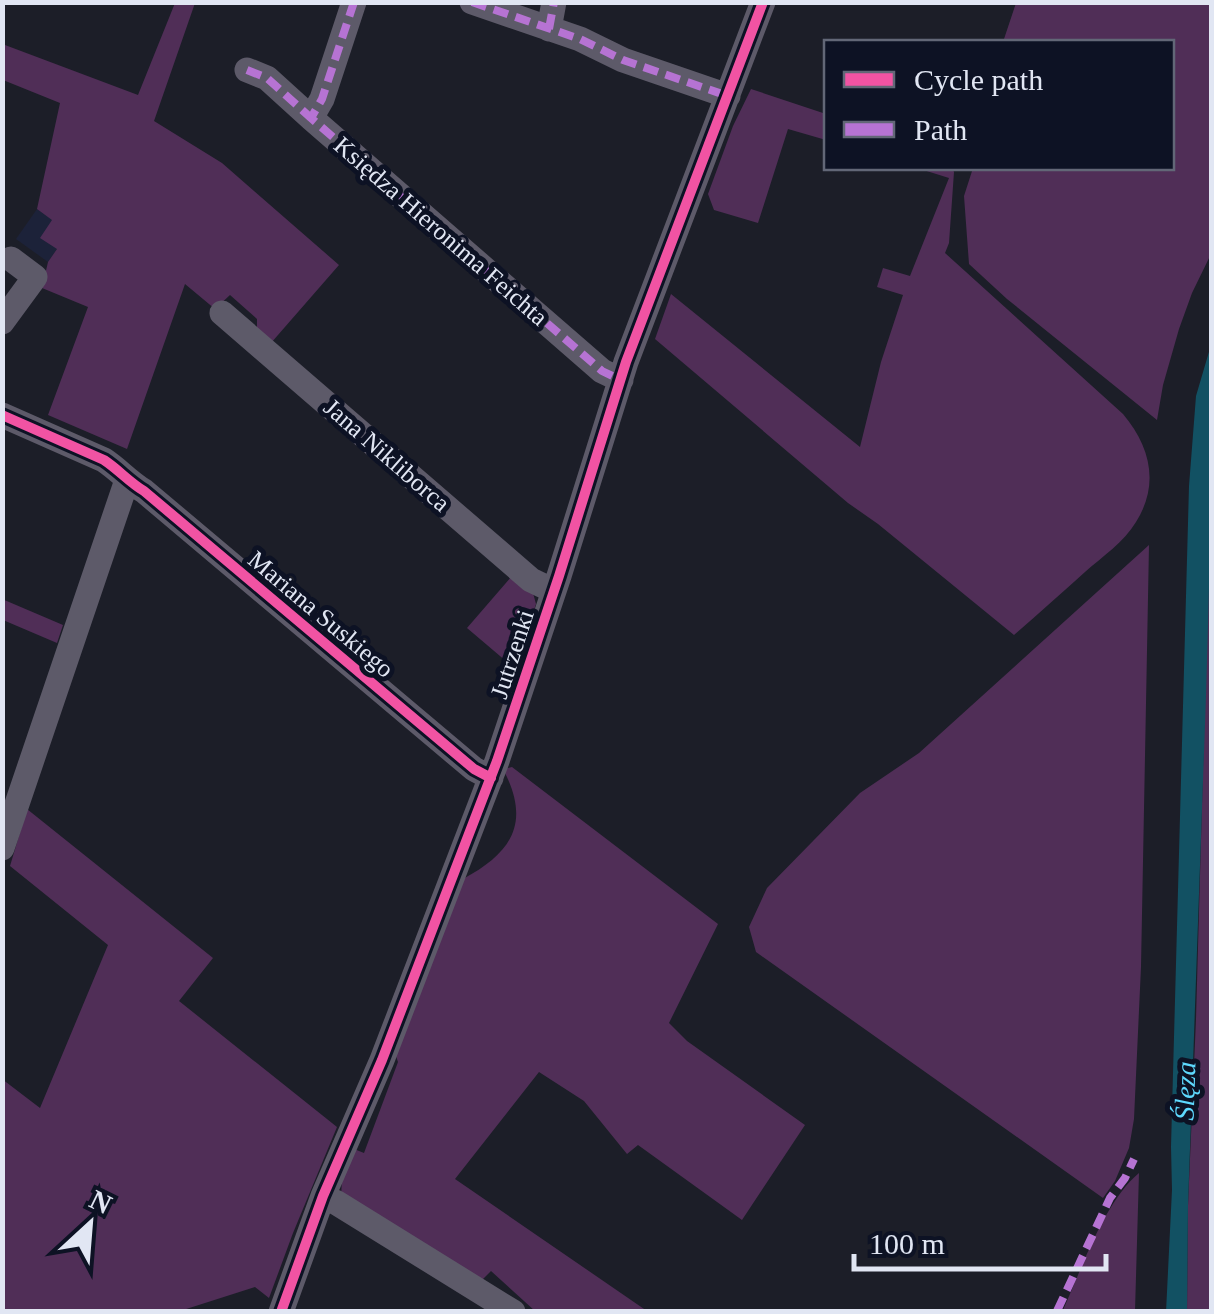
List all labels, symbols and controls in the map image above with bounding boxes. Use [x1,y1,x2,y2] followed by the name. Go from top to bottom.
[824,40,1174,170] legend
[914,63,1043,96] text: Cycle path
[914,113,967,146] text: Path
[329,131,553,331] street label: Księdza Hieronima Feichta
[319,393,455,517] street label: Jana Nikliborca
[243,545,399,683] street label: Mariana Suskiego
[485,606,539,702] street label: Jutrzenki
[1168,1061,1202,1121] water label: Ślęza
[40,1174,140,1274] north arrow
[85,1184,117,1220] text: N
[854,1209,1106,1271] scale bar
[869,1227,945,1260] text: 100 m

